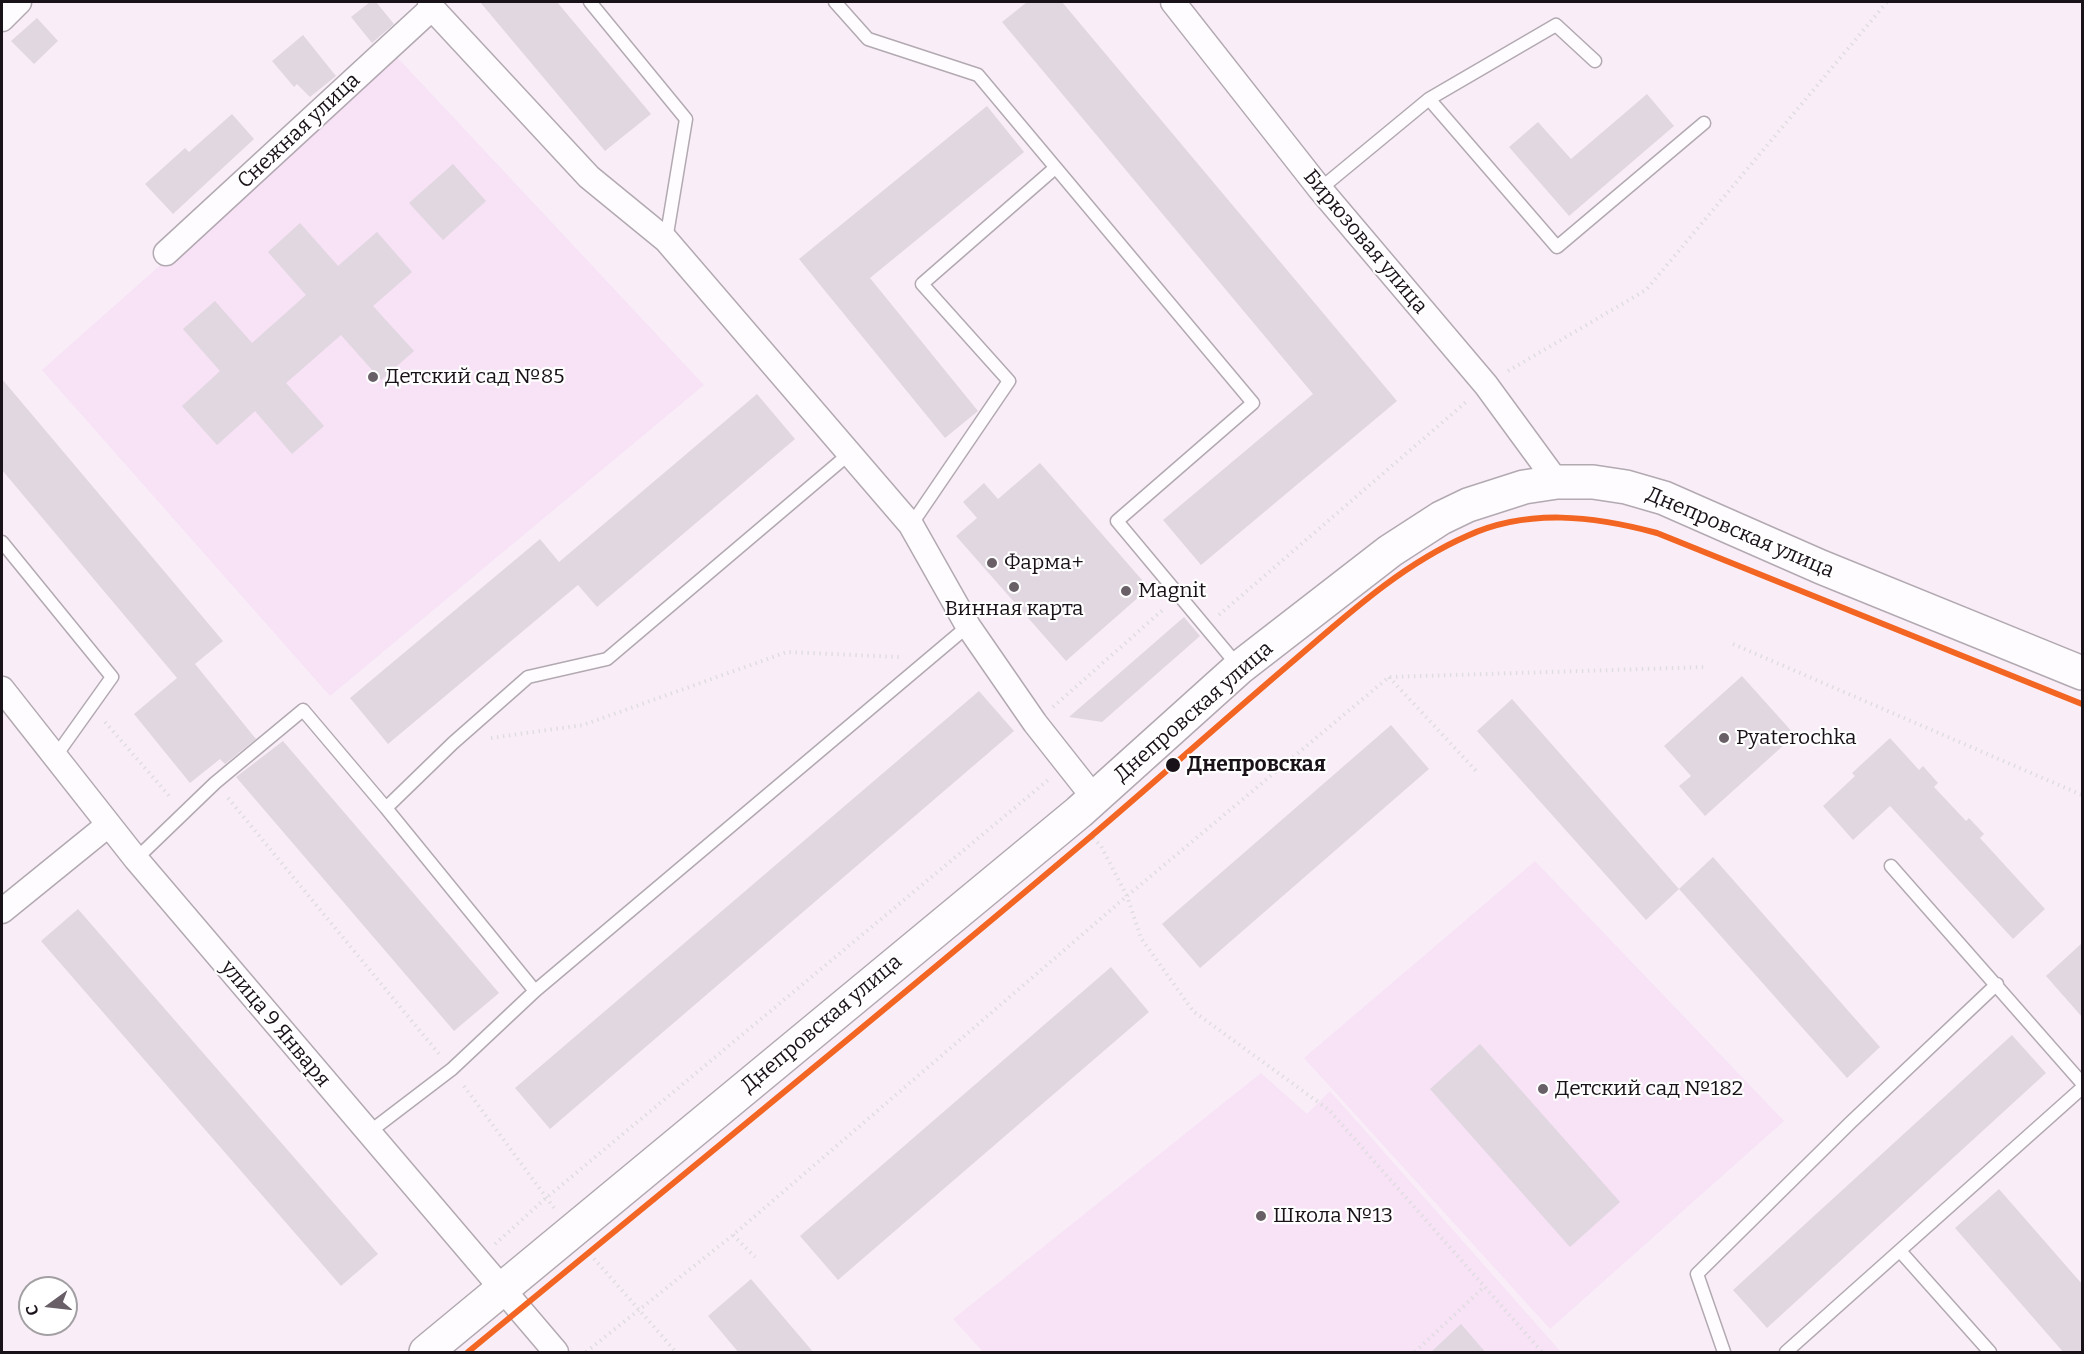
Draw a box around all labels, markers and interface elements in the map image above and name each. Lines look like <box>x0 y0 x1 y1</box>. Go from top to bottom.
street label: Снежная улица <box>233 68 365 194</box>
street label: Бирюзовая улица <box>1298 165 1432 319</box>
place label: Детский сад №85 <box>385 364 565 390</box>
marker: Детский сад №85 <box>366 370 380 384</box>
street label: Днепровская улица <box>1642 482 1838 584</box>
place label: Фарма+ <box>1004 550 1084 576</box>
marker: Фарма+ <box>985 556 999 570</box>
place label: Magnit <box>1138 578 1206 604</box>
marker: Винная карта <box>1007 580 1021 594</box>
marker: Magnit <box>1119 584 1133 598</box>
place label: Винная карта <box>944 596 1084 622</box>
street label: Днепровская улица <box>1110 636 1278 788</box>
place label: Pyaterochka <box>1736 725 1856 751</box>
marker: Pyaterochka <box>1717 731 1731 745</box>
place label: Днепровская <box>1187 752 1326 778</box>
marker: Днепровская <box>1164 756 1182 774</box>
street label: Днепровская улица <box>737 950 907 1098</box>
street label: улица 9 Января <box>215 956 335 1092</box>
place label: Детский сад №182 <box>1555 1076 1743 1102</box>
marker: Детский сад №182 <box>1536 1082 1550 1096</box>
place label: Школа №13 <box>1273 1203 1393 1229</box>
marker: Школа №13 <box>1254 1209 1268 1223</box>
north arrow <box>18 1276 78 1336</box>
text: С <box>22 1303 43 1318</box>

